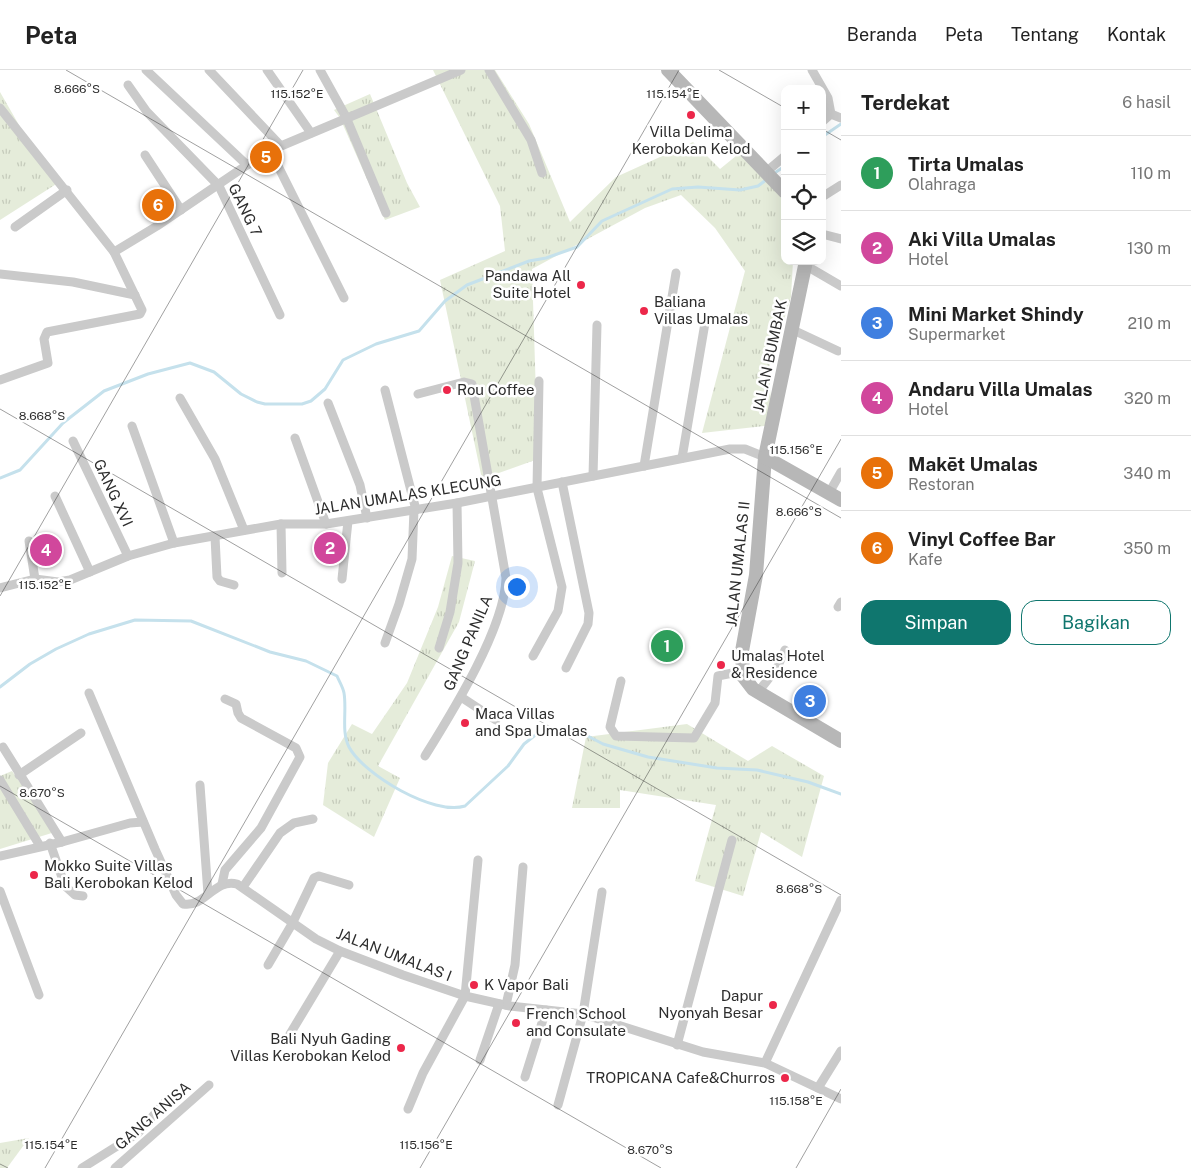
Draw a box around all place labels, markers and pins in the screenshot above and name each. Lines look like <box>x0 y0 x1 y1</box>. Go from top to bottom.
marker: Villa Delima Kerobokan Kelod <box>685 109 697 121</box>
place label: Villa Delima Kerobokan Kelod <box>632 123 750 157</box>
pin: 5 <box>250 138 282 176</box>
pin: 6 <box>142 186 174 224</box>
place label: Pandawa All Suite Hotel <box>485 267 571 301</box>
marker: Pandawa All Suite Hotel <box>575 279 587 291</box>
place label: Baliana Villas Umalas <box>654 293 748 327</box>
marker: Baliana Villas Umalas <box>638 305 650 317</box>
place label: Rou Coffee <box>457 381 535 398</box>
marker: Rou Coffee <box>441 384 453 396</box>
pin: 2 <box>314 529 346 567</box>
pin: 4 <box>30 531 62 569</box>
pin: 1 <box>651 627 683 665</box>
place label: Umalas Hotel & Residence <box>731 647 825 681</box>
marker: Umalas Hotel & Residence <box>715 659 727 671</box>
pin: 3 <box>794 682 826 720</box>
place label: Maca Villas and Spa Umalas <box>475 705 587 739</box>
marker: Maca Villas and Spa Umalas <box>459 717 471 729</box>
place label: Mokko Suite Villas Bali Kerobokan Kelod <box>44 857 193 891</box>
marker: Mokko Suite Villas Bali Kerobokan Kelod <box>28 869 40 881</box>
place label: K Vapor Bali <box>484 976 569 993</box>
marker: K Vapor Bali <box>468 979 480 991</box>
place label: Dapur Nyonyah Besar <box>658 987 763 1021</box>
marker: Dapur Nyonyah Besar <box>767 999 779 1011</box>
place label: French School and Consulate <box>526 1005 626 1039</box>
marker: French School and Consulate <box>510 1017 522 1029</box>
place label: Bali Nyuh Gading Villas Kerobokan Kelod <box>230 1030 391 1064</box>
marker: Bali Nyuh Gading Villas Kerobokan Kelod <box>395 1042 407 1054</box>
place label: TROPICANA Cafe&Churros <box>586 1069 775 1086</box>
marker: TROPICANA Cafe&Churros <box>779 1072 791 1084</box>

